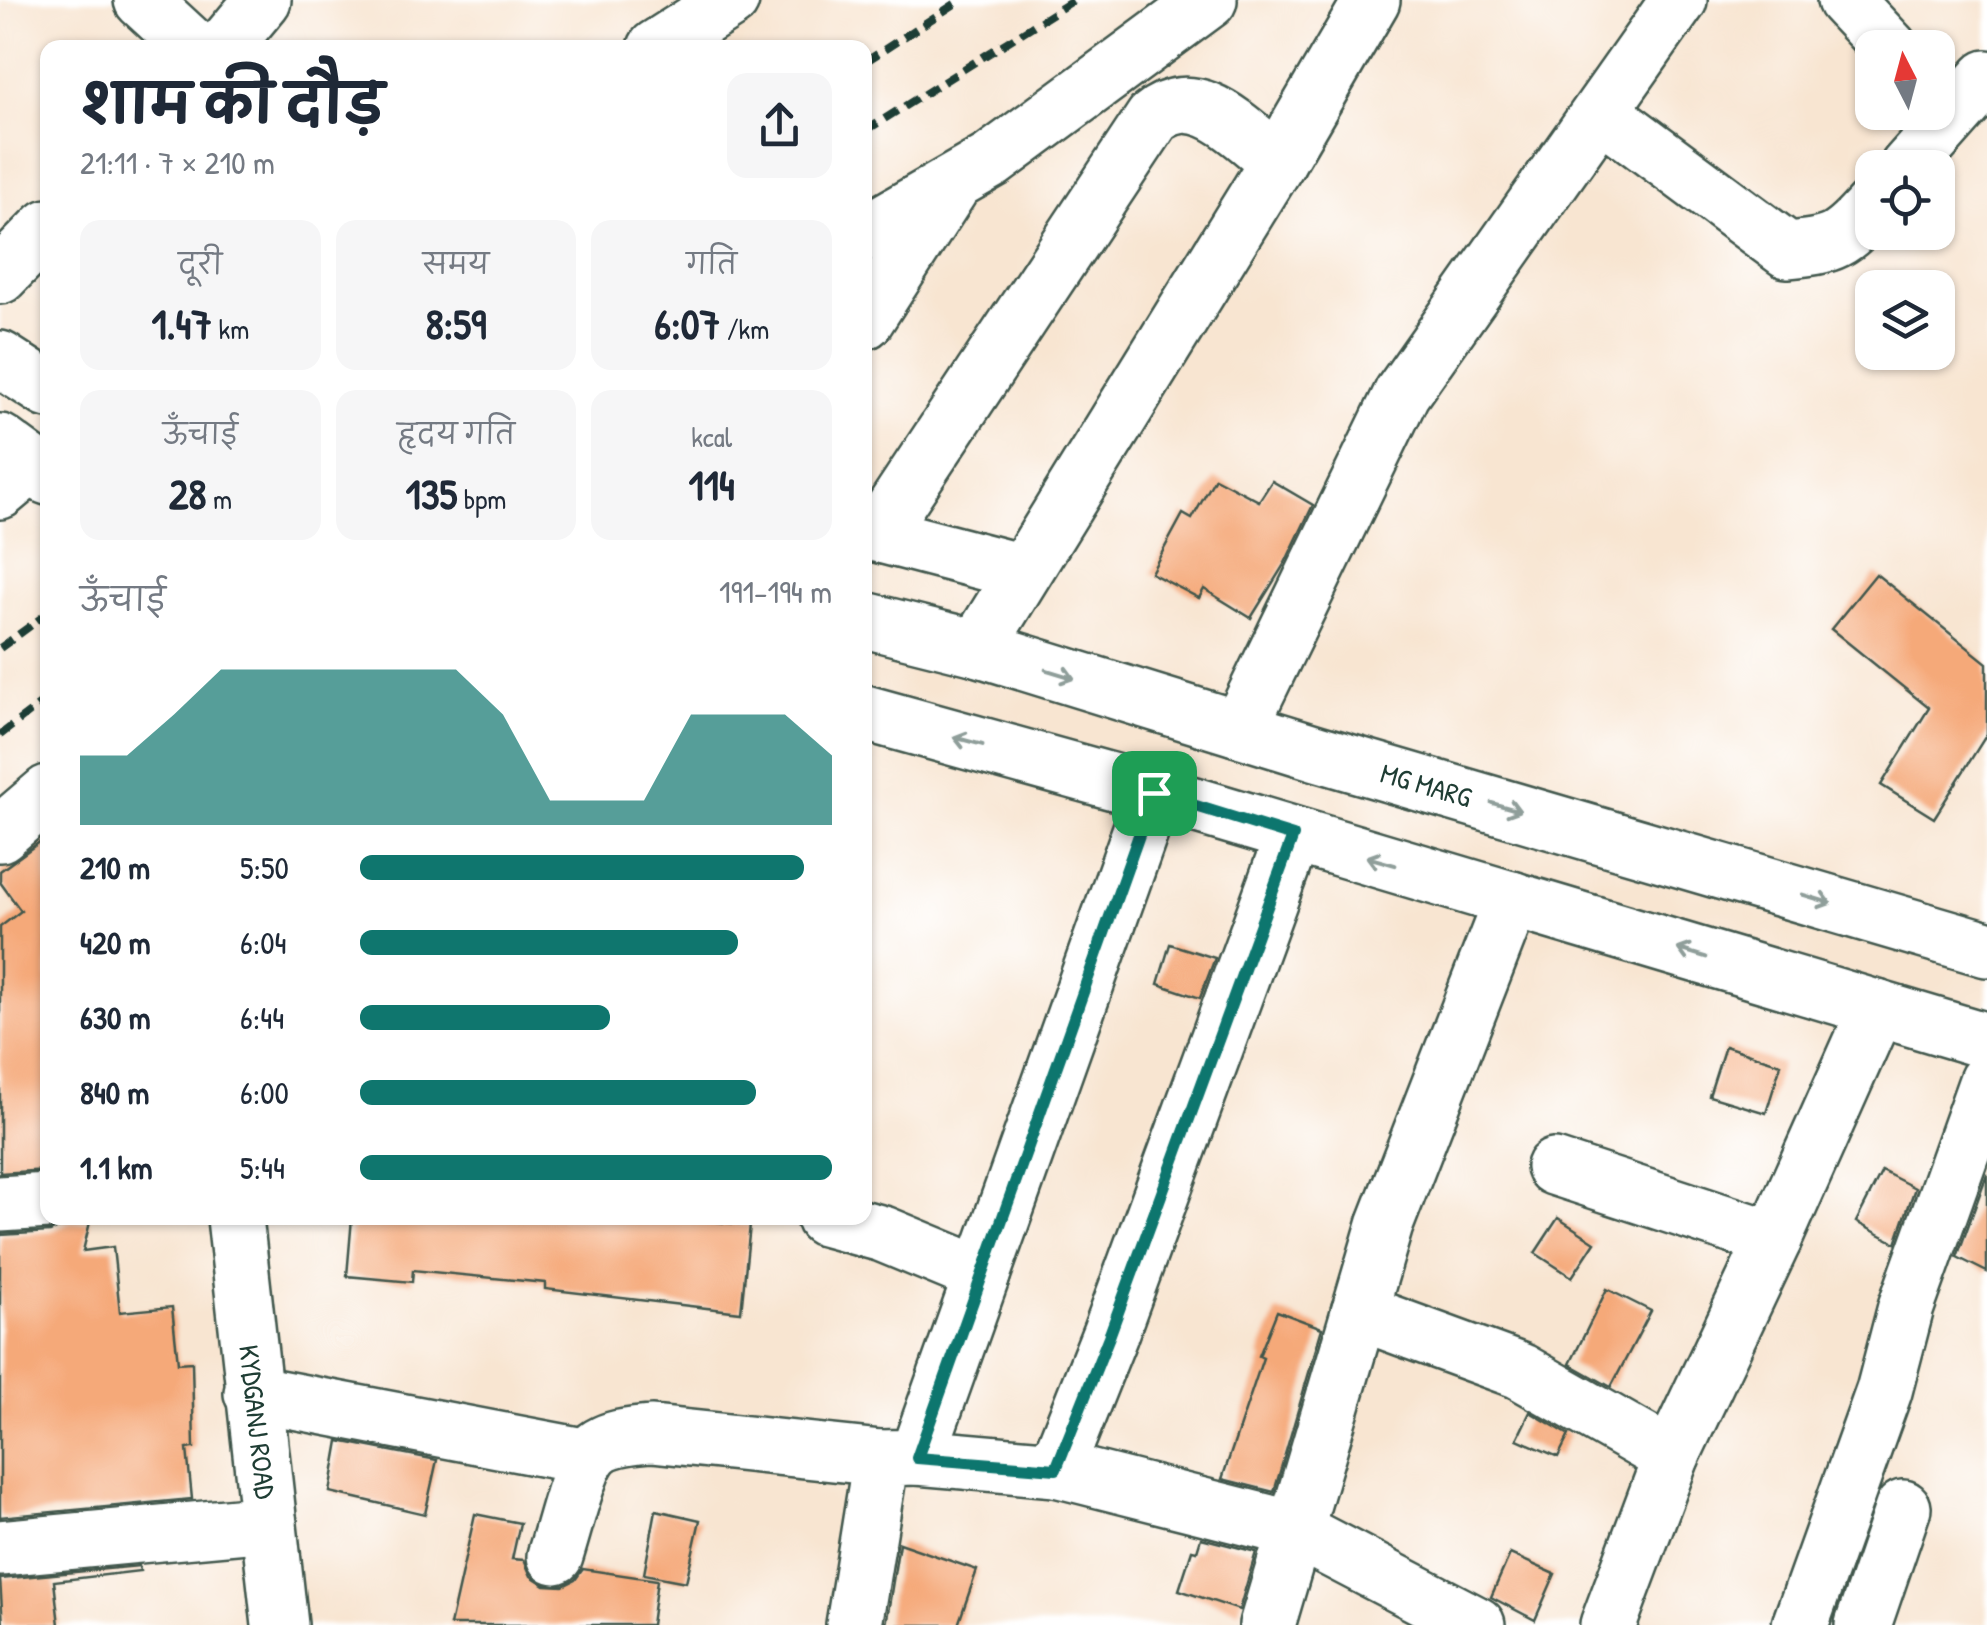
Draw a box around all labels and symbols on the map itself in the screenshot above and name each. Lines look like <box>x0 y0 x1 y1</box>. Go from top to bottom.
north arrow <box>1855 30 1955 130</box>
one-way arrow <box>1044 666 1075 684</box>
one-way arrow <box>952 731 984 750</box>
pin <box>1112 751 1197 836</box>
street label: MG MARG <box>1376 754 1477 816</box>
one-way arrow <box>1490 798 1521 817</box>
one-way arrow <box>1365 851 1397 869</box>
one-way arrow <box>1801 891 1833 909</box>
one-way arrow <box>1677 943 1709 961</box>
street label: KYDGANJ ROAD <box>230 1343 285 1501</box>

